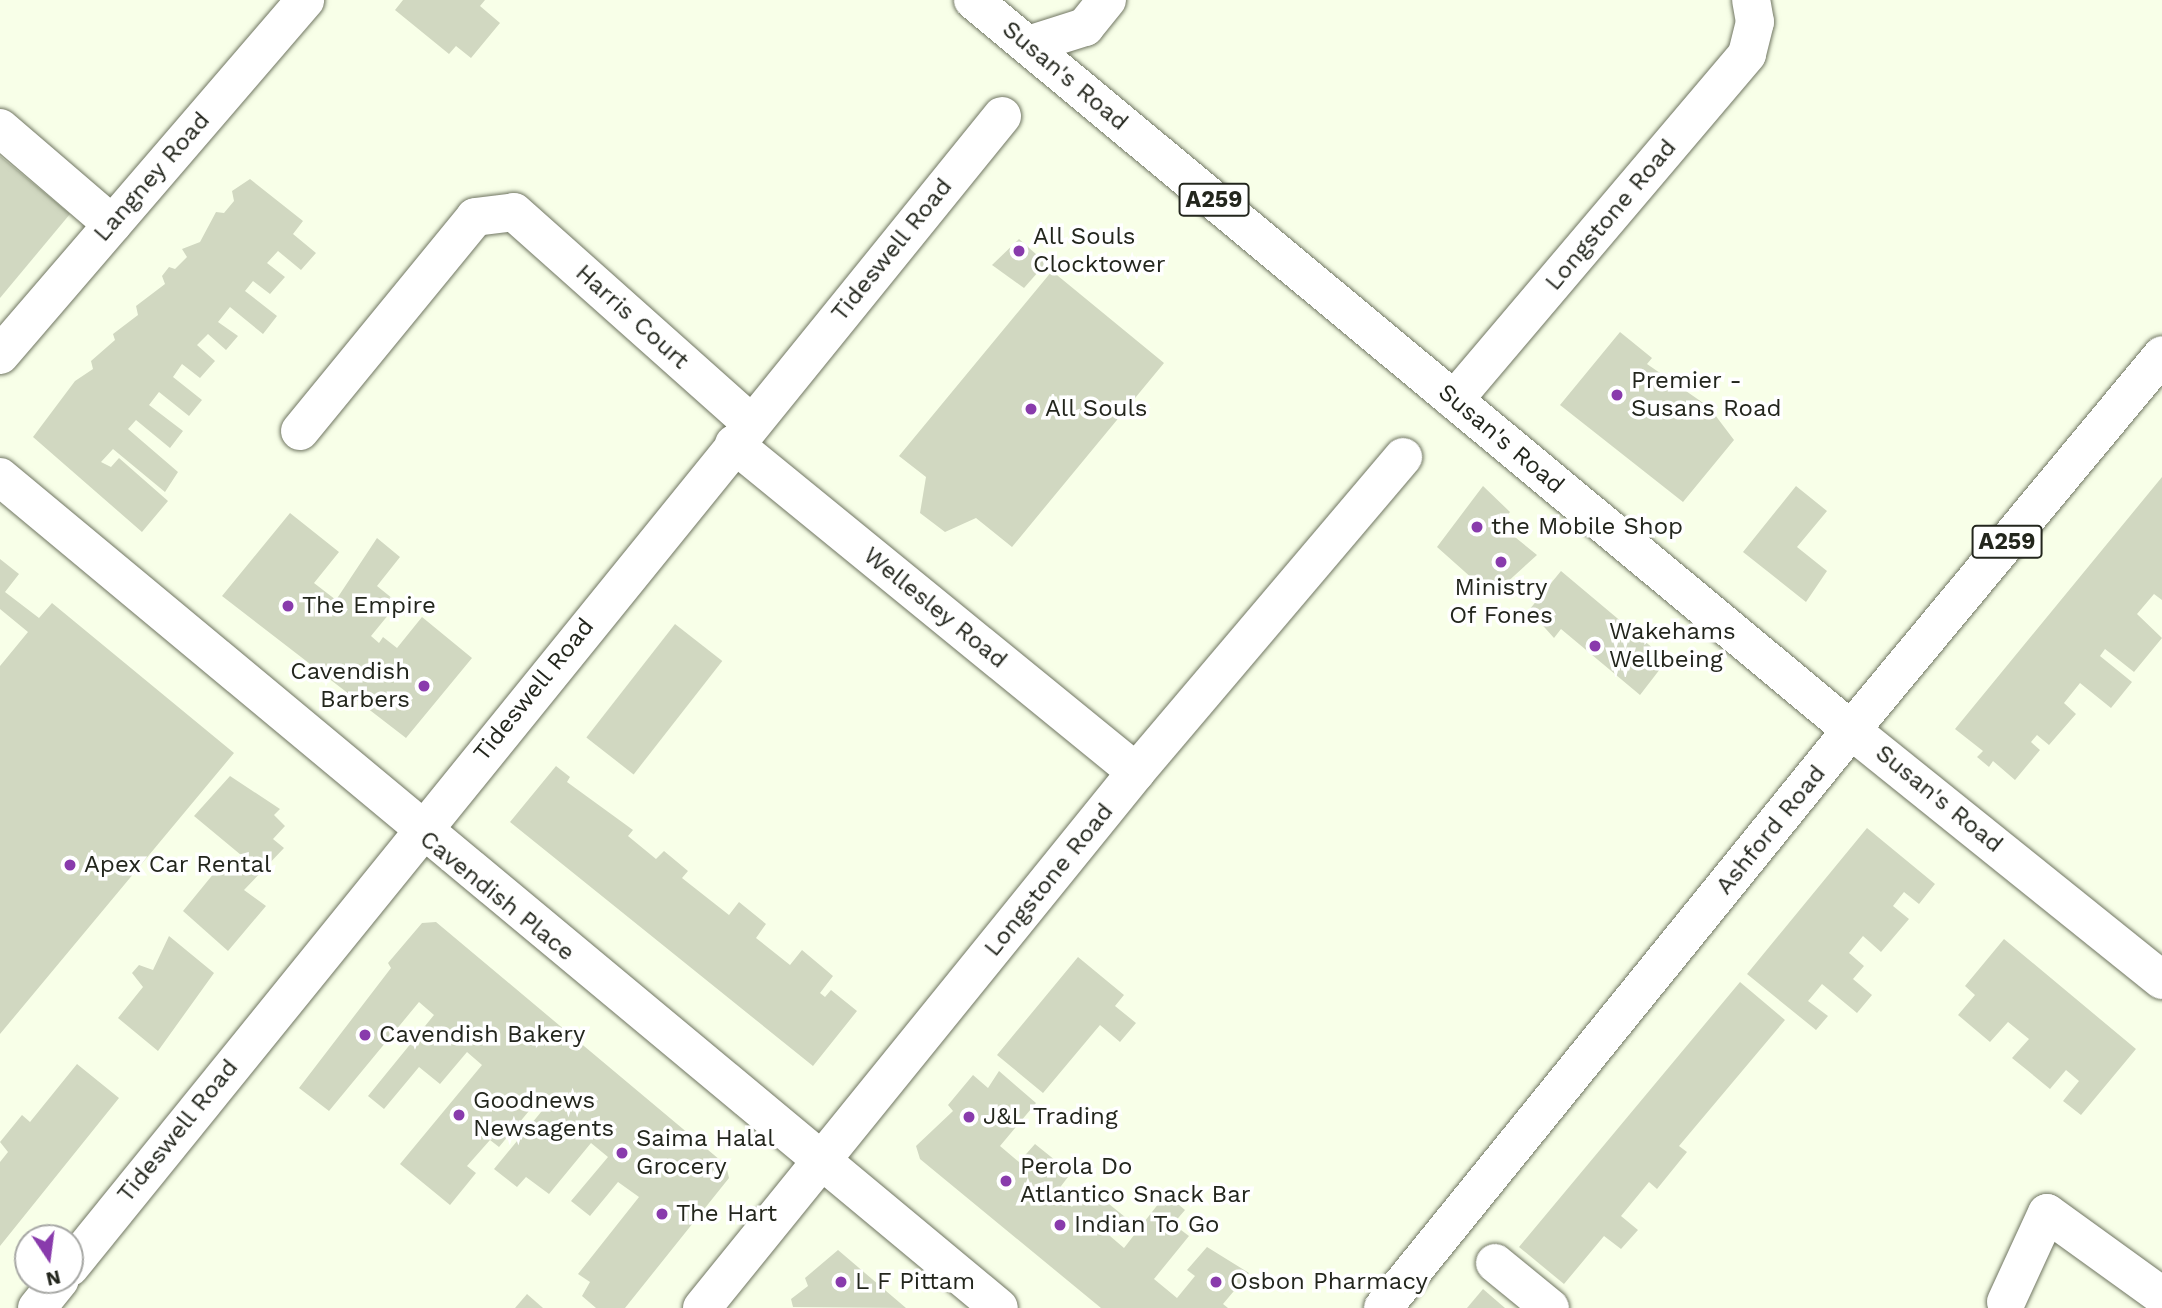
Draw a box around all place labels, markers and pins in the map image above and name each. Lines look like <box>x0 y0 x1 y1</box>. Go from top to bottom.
place label: All Souls Clocktower <box>1033 223 1166 279</box>
marker: All Souls Clocktower <box>1011 243 1027 259</box>
place label: Premier - Susans Road <box>1631 367 1782 423</box>
marker: Premier - Susans Road <box>1609 387 1625 403</box>
place label: All Souls <box>1045 395 1148 423</box>
marker: All Souls <box>1023 401 1039 417</box>
place label: the Mobile Shop <box>1491 513 1683 541</box>
marker: the Mobile Shop <box>1469 519 1485 535</box>
marker: Ministry Of Fones <box>1493 554 1509 570</box>
place label: Ministry Of Fones <box>1449 574 1553 630</box>
place label: The Empire <box>302 592 436 620</box>
marker: The Empire <box>280 598 296 614</box>
place label: Wakehams Wellbeing <box>1609 618 1736 674</box>
marker: Wakehams Wellbeing <box>1587 638 1603 654</box>
place label: Cavendish Barbers <box>290 658 410 714</box>
marker: Cavendish Barbers <box>416 678 432 694</box>
place label: Apex Car Rental <box>84 851 272 879</box>
marker: Apex Car Rental <box>62 857 78 873</box>
place label: Cavendish Bakery <box>379 1021 585 1049</box>
marker: Cavendish Bakery <box>357 1027 373 1043</box>
place label: Goodnews Newsagents <box>473 1087 614 1143</box>
place label: J&L Trading <box>983 1103 1119 1131</box>
marker: Goodnews Newsagents <box>451 1107 467 1123</box>
marker: J&L Trading <box>961 1109 977 1125</box>
place label: Saima Halal Grocery <box>636 1125 775 1181</box>
marker: Saima Halal Grocery <box>614 1145 630 1161</box>
place label: Perola Do Atlantico Snack Bar <box>1020 1153 1251 1209</box>
marker: Perola Do Atlantico Snack Bar <box>998 1173 1014 1189</box>
place label: The Hart <box>676 1200 777 1228</box>
marker: The Hart <box>654 1206 670 1222</box>
place label: Indian To Go <box>1074 1211 1220 1239</box>
marker: Indian To Go <box>1052 1217 1068 1233</box>
place label: L F Pittam <box>855 1268 976 1296</box>
place label: Osbon Pharmacy <box>1230 1268 1428 1296</box>
marker: L F Pittam <box>833 1274 849 1290</box>
marker: Osbon Pharmacy <box>1208 1274 1224 1290</box>

